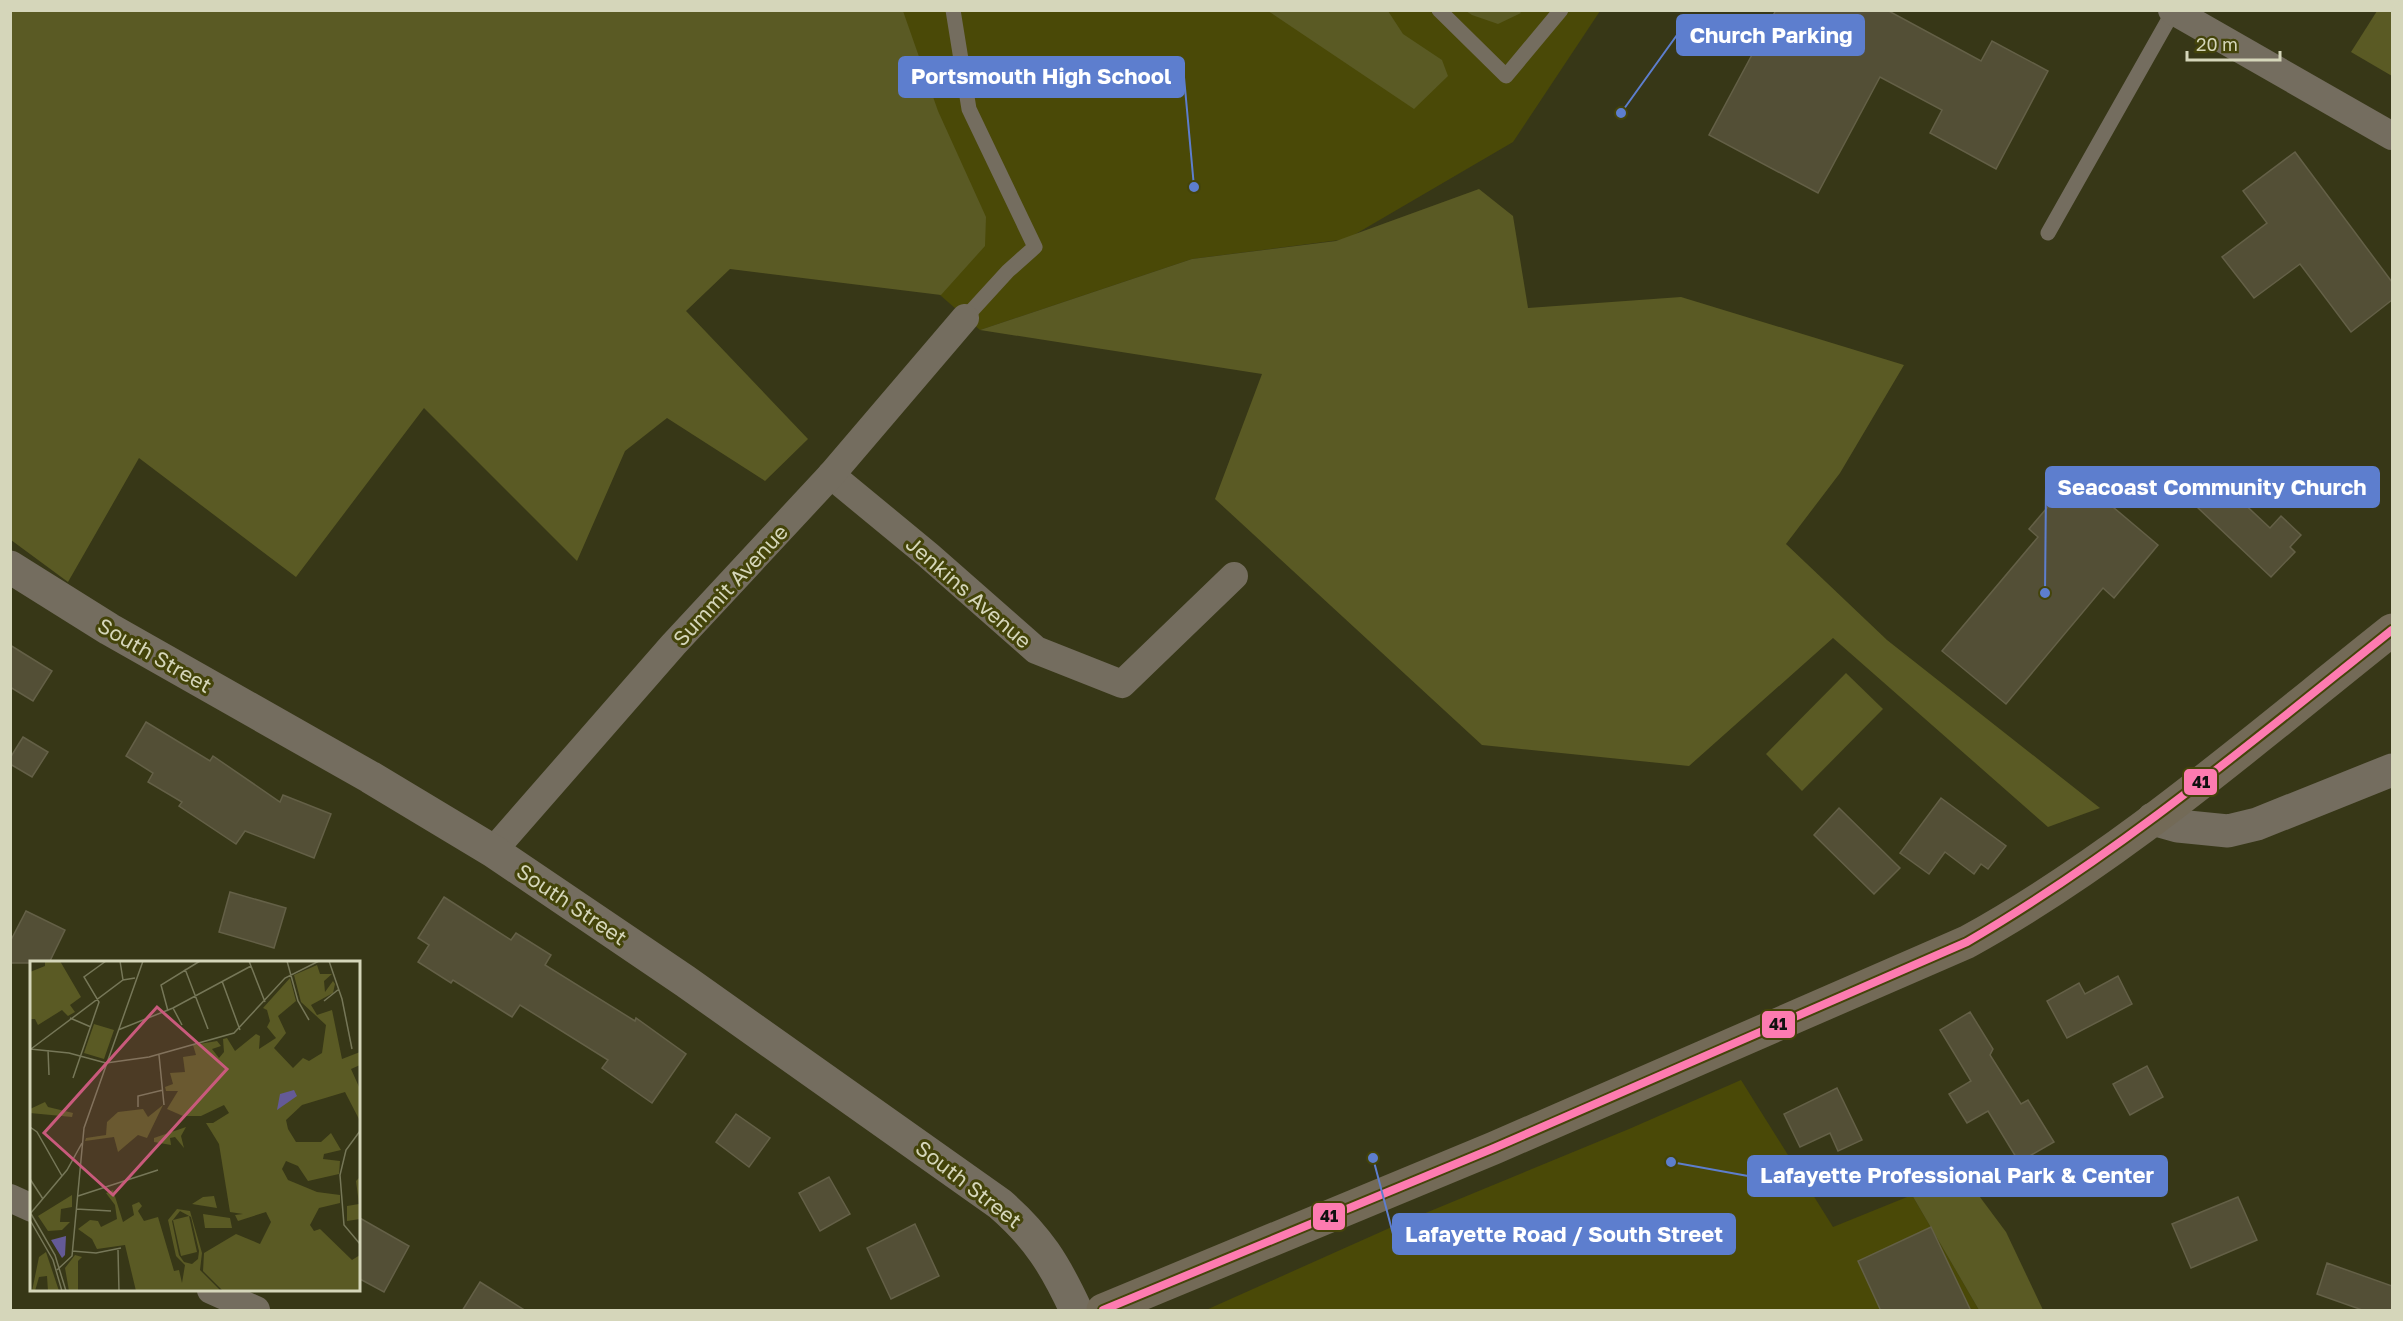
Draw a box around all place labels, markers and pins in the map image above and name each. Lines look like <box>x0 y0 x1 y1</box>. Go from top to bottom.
callout: Church Parking <box>1677 15 1864 55</box>
callout: Portsmouth High School <box>899 57 1184 97</box>
callout: Seacoast Community Church <box>2046 467 2379 507</box>
callout: Lafayette Professional Park & Center <box>1748 1156 2167 1196</box>
callout: Lafayette Road / South Street <box>1393 1214 1735 1254</box>

